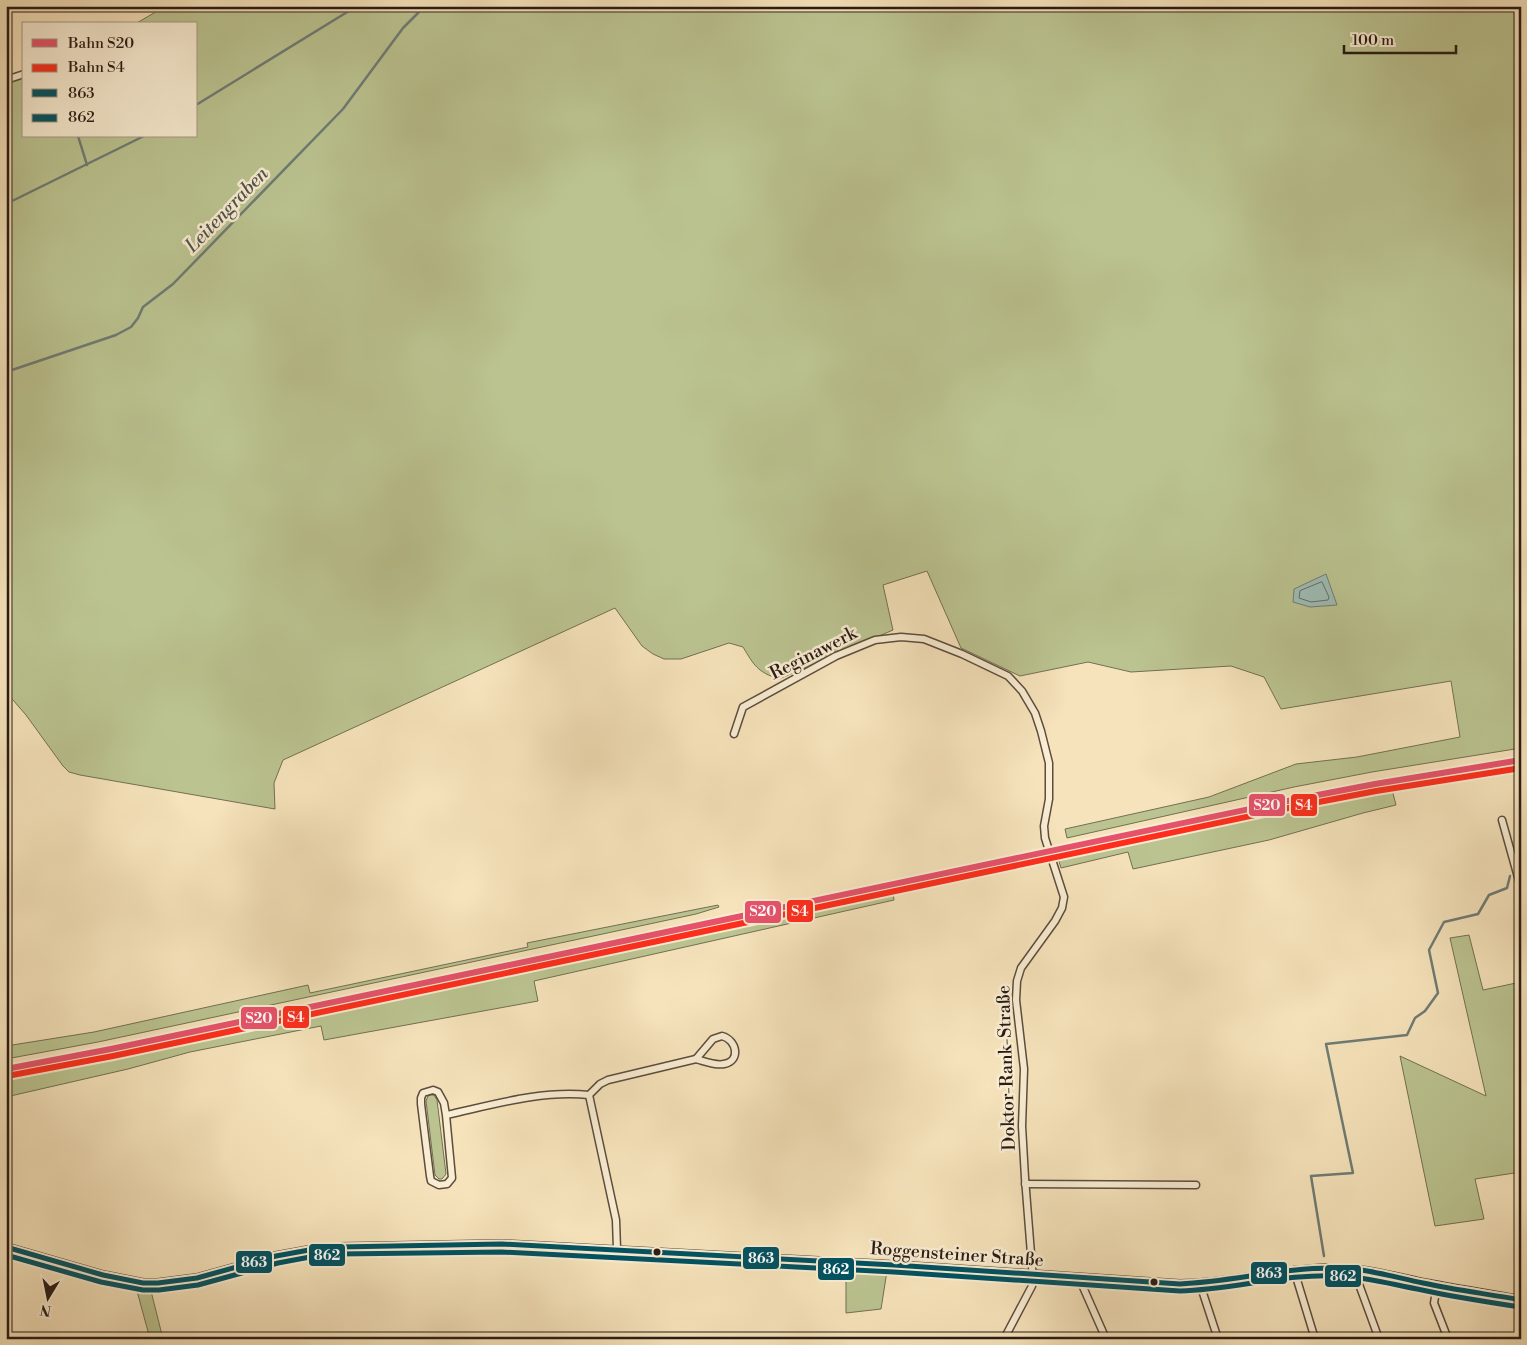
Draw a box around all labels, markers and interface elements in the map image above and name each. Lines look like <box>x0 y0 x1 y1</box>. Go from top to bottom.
legend <box>22 22 198 138</box>
scale bar <box>1344 22 1457 54</box>
text: 100 m <box>1352 31 1394 50</box>
text: Bahn S20 <box>67 34 134 53</box>
text: Bahn S4 <box>67 58 125 77</box>
text: 863 <box>68 84 95 103</box>
text: 862 <box>68 108 95 127</box>
water label: Leitengraben <box>179 162 274 258</box>
street label: Reginawerk <box>766 621 862 685</box>
line badge: S20 <box>1248 793 1286 817</box>
line badge: S4 <box>1290 793 1318 817</box>
text: S20 <box>1254 797 1280 815</box>
text: S4 <box>1295 797 1313 815</box>
line badge: S4 <box>786 899 814 923</box>
line badge: S20 <box>744 900 782 924</box>
text: S20 <box>750 903 776 921</box>
text: S4 <box>791 903 809 921</box>
street label: Doktor-Rank-Straße <box>992 985 1021 1151</box>
line badge: S4 <box>282 1005 310 1029</box>
line badge: S20 <box>240 1006 278 1030</box>
text: S4 <box>287 1009 305 1027</box>
text: S20 <box>246 1010 272 1028</box>
street label: Roggensteiner Straße <box>869 1237 1045 1272</box>
line badge: 862 <box>308 1243 346 1267</box>
line badge: 863 <box>742 1246 780 1270</box>
text: 862 <box>314 1247 340 1265</box>
unlabelled marker <box>652 1247 662 1257</box>
line badge: 863 <box>235 1250 273 1274</box>
text: 863 <box>748 1250 774 1268</box>
text: 863 <box>241 1254 267 1272</box>
line badge: 862 <box>817 1257 855 1281</box>
text: 862 <box>823 1261 849 1279</box>
line badge: 863 <box>1250 1261 1288 1285</box>
line badge: 862 <box>1324 1264 1362 1288</box>
text: 863 <box>1256 1265 1282 1283</box>
text: 862 <box>1330 1268 1356 1286</box>
north arrow <box>22 1272 72 1322</box>
unlabelled marker <box>1149 1277 1159 1287</box>
text: N <box>39 1300 53 1320</box>

